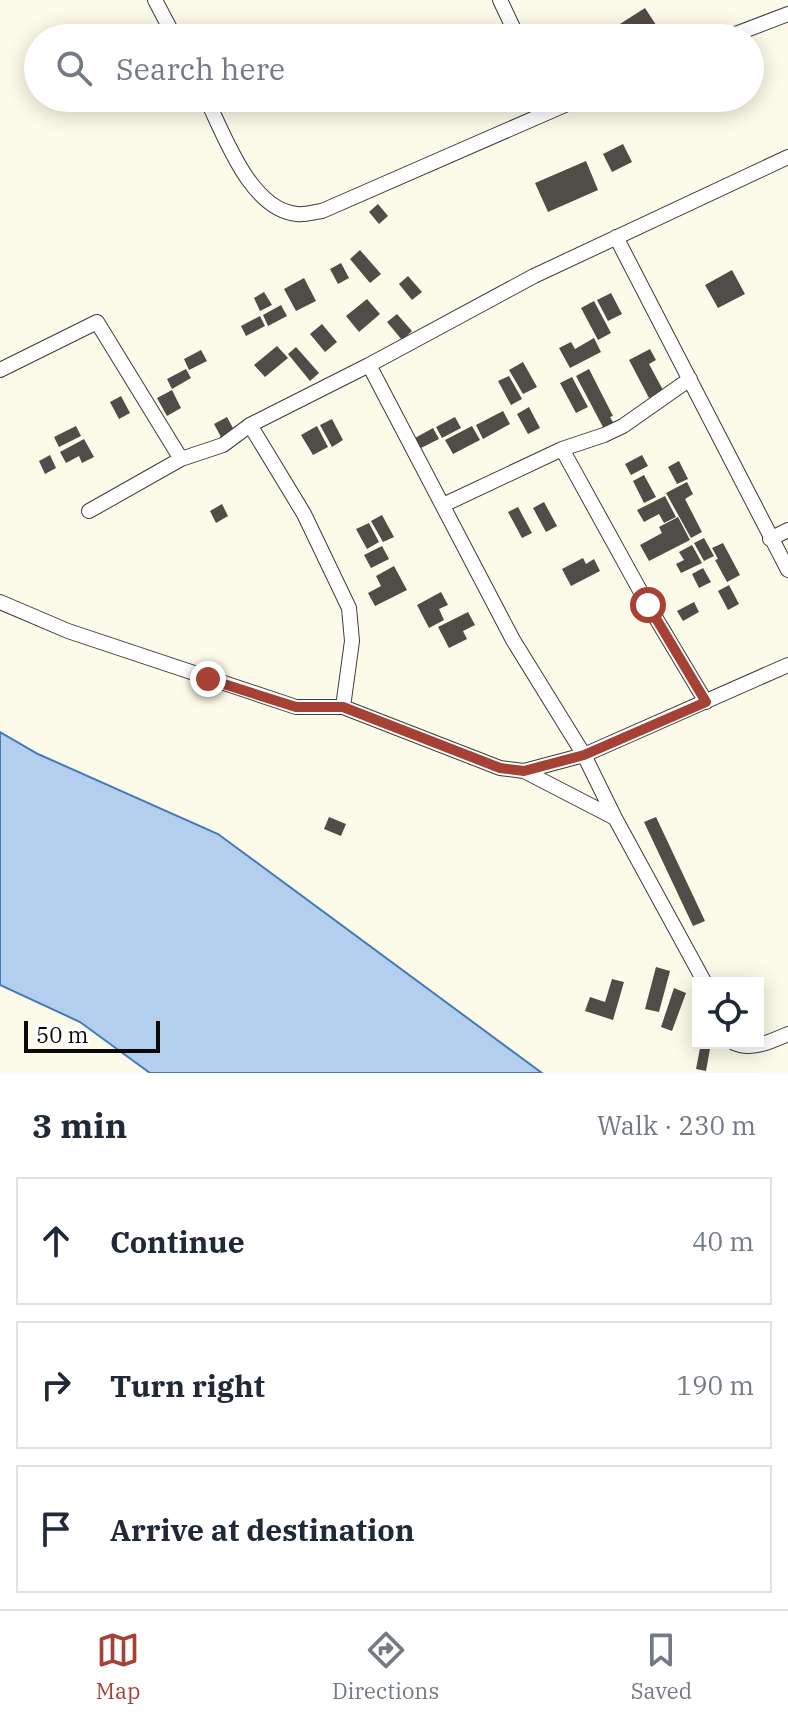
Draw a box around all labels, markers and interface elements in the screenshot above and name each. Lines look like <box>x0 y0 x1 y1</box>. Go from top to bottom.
search box <box>24 24 764 112</box>
icon: search <box>52 46 96 90</box>
text: Search here <box>116 49 285 88</box>
route start <box>630 587 666 623</box>
route end <box>190 661 226 697</box>
map controls <box>692 977 764 1049</box>
button: locate <box>692 977 764 1049</box>
scale bar <box>24 1017 160 1053</box>
text: 50 m <box>36 1020 88 1049</box>
text: 3 min <box>32 1103 127 1147</box>
text: Walk · 230 m <box>597 1108 756 1142</box>
icon: ahead <box>34 1219 78 1263</box>
text: Continue <box>110 1222 245 1261</box>
text: 40 m <box>692 1224 754 1258</box>
icon: right <box>34 1363 78 1407</box>
text: Turn right <box>110 1366 265 1405</box>
text: 190 m <box>676 1368 754 1402</box>
icon: arrive <box>34 1507 78 1551</box>
text: Arrive at destination <box>110 1510 415 1549</box>
tab: Map <box>96 1628 140 1705</box>
tab: Directions <box>332 1628 439 1705</box>
tab: Saved <box>631 1628 692 1705</box>

